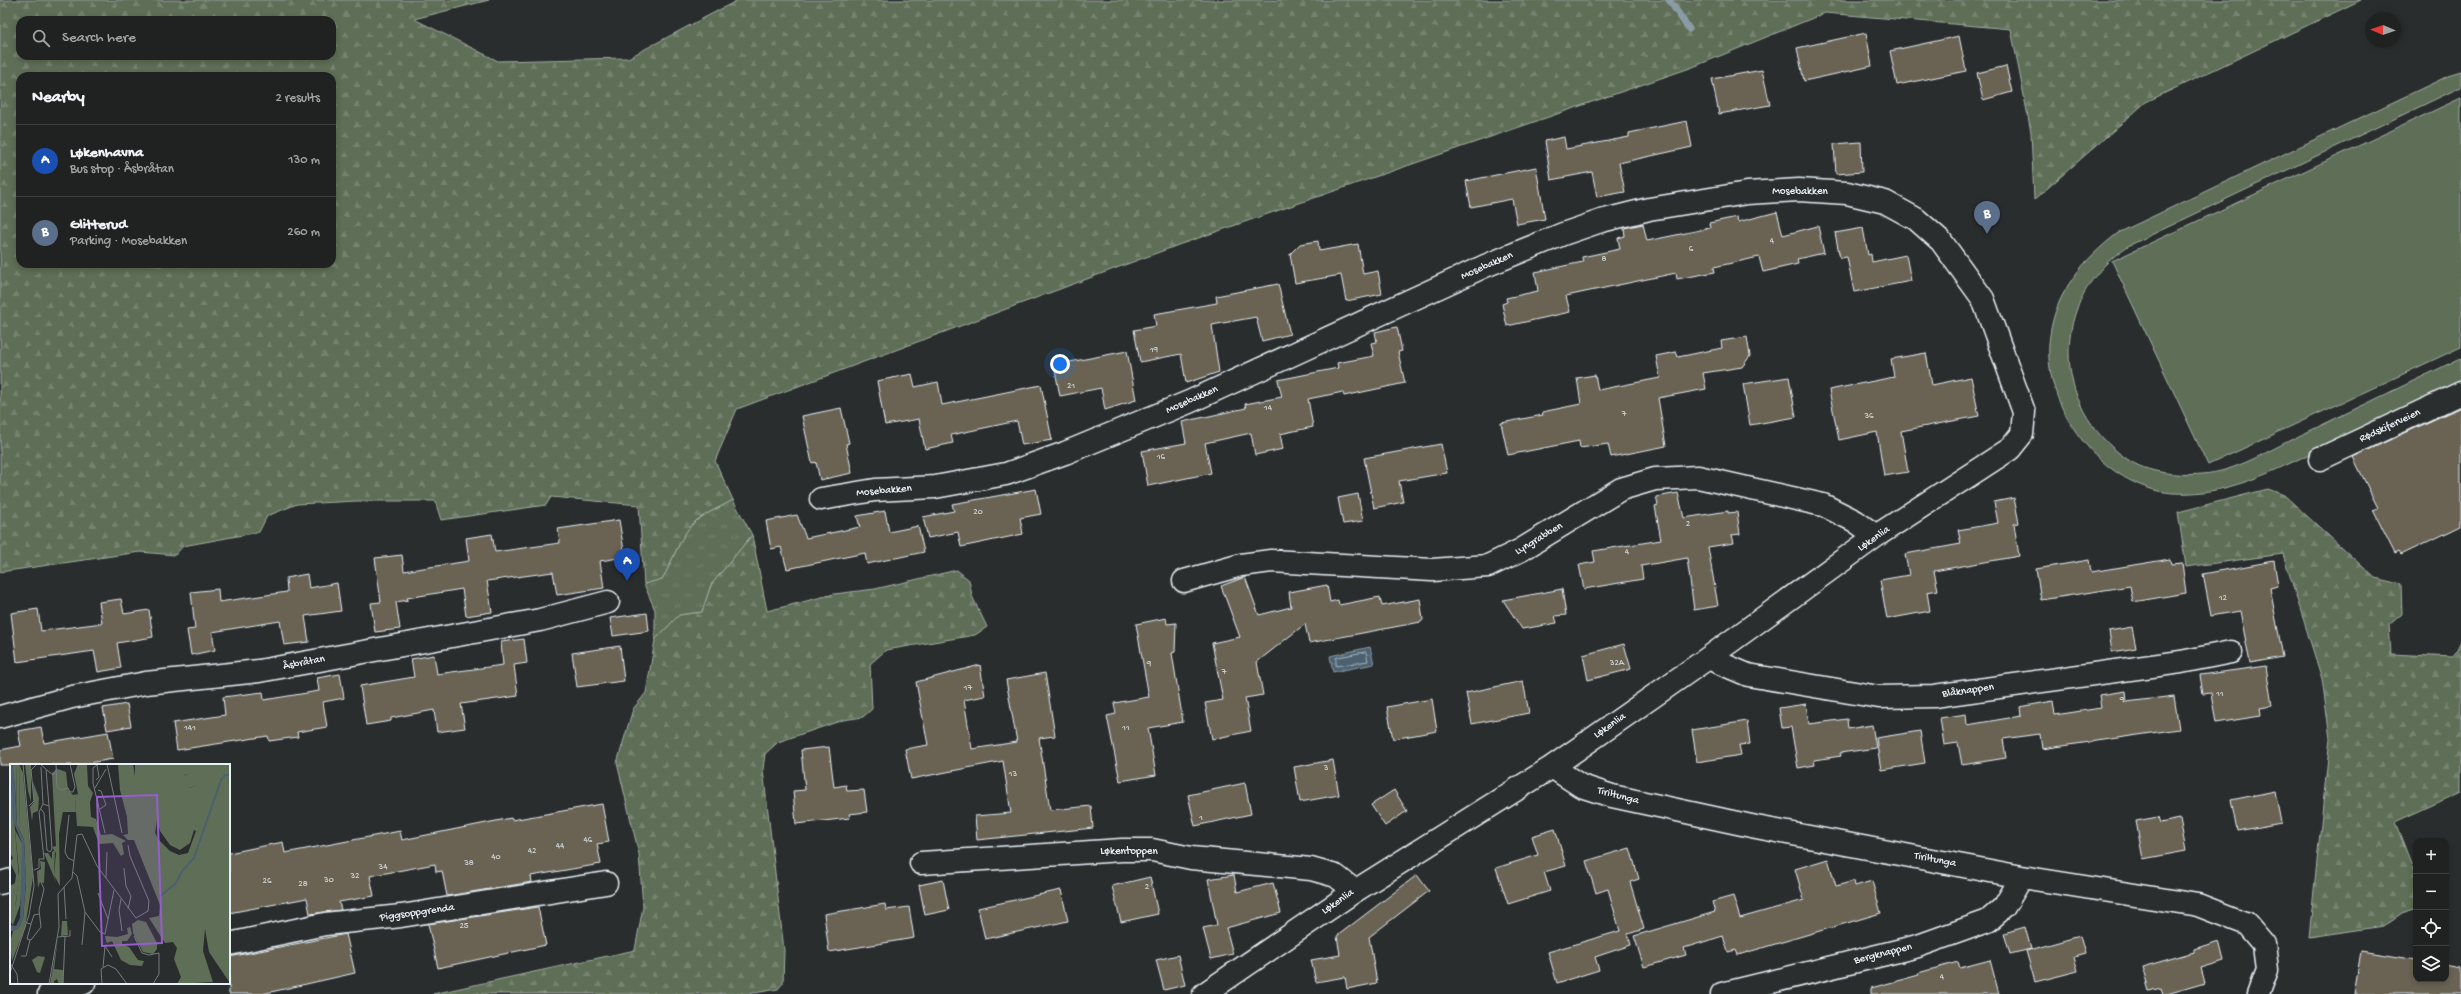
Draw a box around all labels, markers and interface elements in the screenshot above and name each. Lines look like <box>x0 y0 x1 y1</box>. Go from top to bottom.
north arrow <box>2365 12 2401 48</box>
search box <box>16 16 336 60</box>
icon: search <box>30 27 52 49</box>
text: Search here <box>62 29 136 47</box>
text: Nearby <box>32 88 85 108</box>
text: 2 results <box>275 91 320 106</box>
text: Løkenhavna <box>70 144 143 162</box>
text: A <box>41 153 49 168</box>
text: 130 m <box>288 153 320 168</box>
text: Bus stop · Åsbråtan <box>70 162 174 177</box>
street label: Mosebakken <box>1772 186 1829 198</box>
pin: B <box>1974 201 2000 234</box>
text: Glitterud <box>70 216 127 234</box>
text: B <box>42 225 48 240</box>
text: 260 m <box>287 225 320 240</box>
text: Parking · Mosebakken <box>70 234 187 249</box>
house number: 4 <box>1770 236 1775 247</box>
house number: 6 <box>1689 244 1694 255</box>
street label: Mosebakken <box>1459 249 1516 283</box>
house number: 8 <box>1602 254 1607 265</box>
house number: 19 <box>1149 345 1159 356</box>
your location <box>1050 354 1070 374</box>
house number: 21 <box>1067 381 1075 392</box>
street label: Mosebakken <box>1164 383 1221 417</box>
house number: 14 <box>1263 403 1273 414</box>
street label: Rødskiferveien <box>2357 405 2423 445</box>
house number: 7 <box>1621 409 1627 420</box>
house number: 36 <box>1863 411 1874 422</box>
house number: 16 <box>1156 452 1166 463</box>
street label: Mosebakken <box>856 483 913 499</box>
house number: 20 <box>973 507 983 518</box>
house number: 2 <box>1686 519 1691 530</box>
street label: Lyngrabben <box>1513 520 1566 558</box>
street label: Løkenlia <box>1856 523 1893 554</box>
house number: 4 <box>1625 547 1630 558</box>
pin: A <box>614 548 640 581</box>
house number: 12 <box>2218 593 2228 604</box>
street label: Åsbråtan <box>282 651 327 673</box>
house number: 32A <box>1609 658 1625 669</box>
house number: 9 <box>1146 659 1152 670</box>
house number: 7 <box>1221 667 1227 678</box>
street label: Blåknappen <box>1940 680 1995 701</box>
house number: 17 <box>963 683 972 694</box>
house number: 11 <box>2215 689 2224 700</box>
house number: 9 <box>2119 695 2125 706</box>
street label: Løkenlia <box>1592 710 1629 741</box>
house number: 141 <box>183 723 196 734</box>
house number: 11 <box>1121 723 1130 734</box>
house number: 3 <box>1323 763 1329 774</box>
inset map <box>10 764 230 984</box>
house number: 13 <box>1008 769 1017 780</box>
street label: Tiriltunga <box>1595 784 1641 808</box>
house number: 1 <box>1198 813 1203 824</box>
house number: 46 <box>584 835 593 846</box>
map controls <box>2413 838 2449 982</box>
button: + <box>2413 838 2449 874</box>
house number: 44 <box>556 841 565 852</box>
house number: 42 <box>528 846 537 857</box>
street label: Løkentoppen <box>1100 846 1159 858</box>
street label: Tiriltunga <box>1912 850 1958 870</box>
house number: 40 <box>491 852 501 863</box>
house number: 38 <box>463 858 474 869</box>
house number: 34 <box>378 862 388 873</box>
house number: 32 <box>349 871 360 882</box>
button: − <box>2413 874 2449 910</box>
house number: 30 <box>323 875 334 886</box>
house number: 26 <box>263 876 272 887</box>
house number: 28 <box>298 879 308 890</box>
house number: 2 <box>1145 882 1150 893</box>
street label: Løkenlia <box>1320 886 1357 917</box>
street label: Piggsoppgrenda <box>378 902 456 924</box>
button: locate <box>2413 910 2449 946</box>
house number: 25 <box>459 921 469 932</box>
street label: Bergknappen <box>1852 941 1914 967</box>
button: layers <box>2413 946 2449 982</box>
house number: 4 <box>1940 972 1945 983</box>

